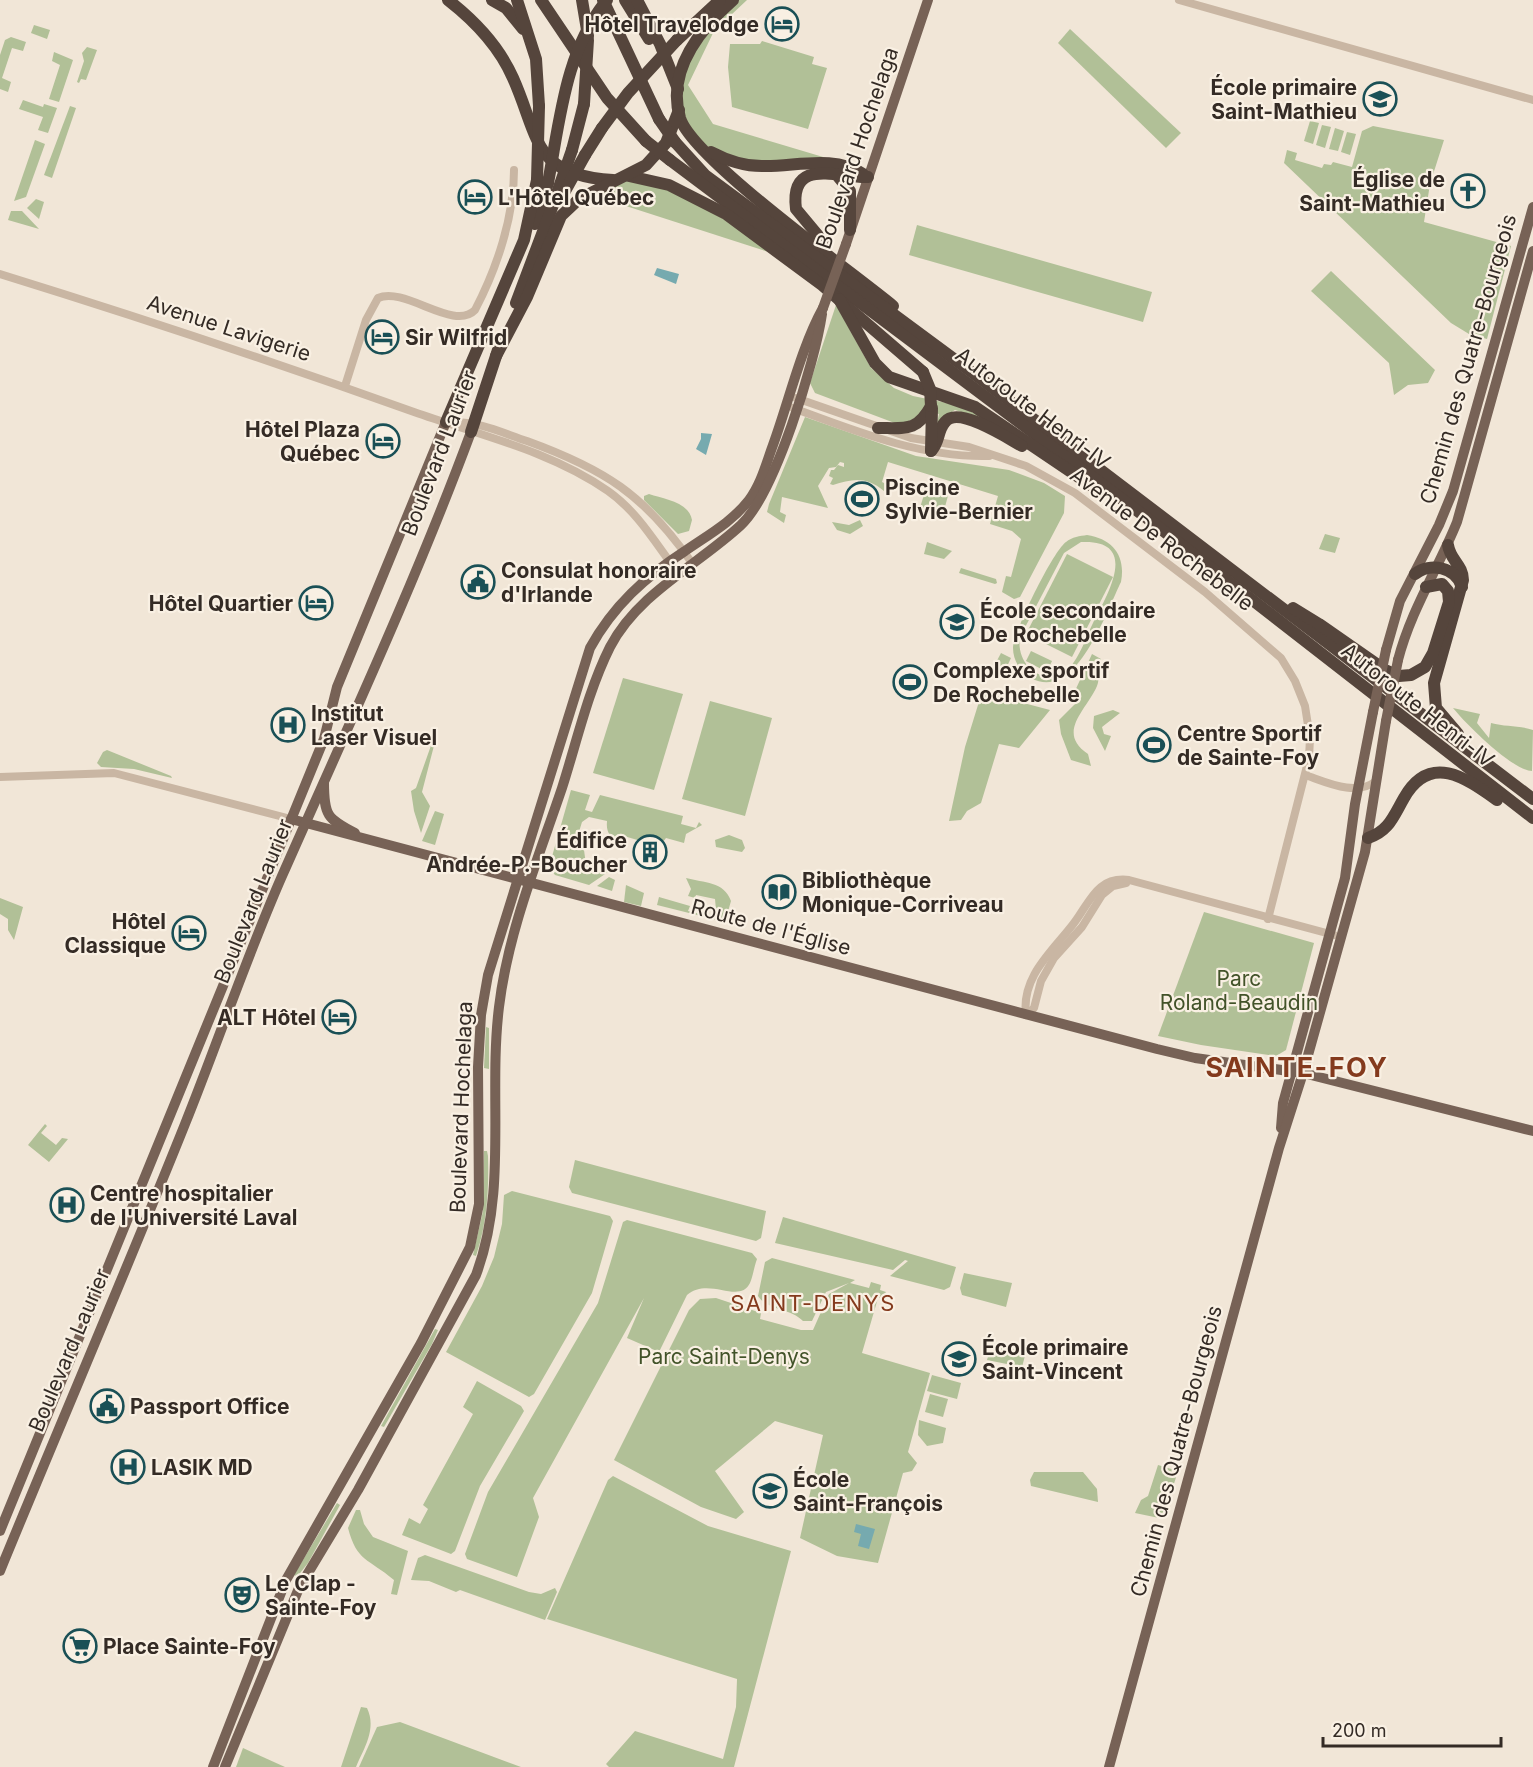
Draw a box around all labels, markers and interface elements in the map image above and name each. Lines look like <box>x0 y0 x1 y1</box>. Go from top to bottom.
hotel icon: Hôtel Travelodge <box>764 6 800 42</box>
place label: Hôtel Travelodge <box>585 12 759 37</box>
street label: Boulevard Hochelaga <box>811 44 903 252</box>
place label: École primaire Saint-Mathieu <box>1211 74 1357 124</box>
school or university icon: École primaire Saint-Mathieu <box>1362 81 1398 117</box>
place label: Église de Saint-Mathieu <box>1299 166 1445 216</box>
church icon: Église de Saint-Mathieu <box>1450 173 1486 209</box>
hotel icon: L'Hôtel Québec <box>457 179 493 215</box>
place label: L'Hôtel Québec <box>498 185 654 210</box>
street label: Chemin des Quatre-Bourgeois <box>1415 211 1521 507</box>
street label: Avenue Lavigerie <box>144 290 314 366</box>
hotel icon: Sir Wilfrid <box>364 319 400 355</box>
place label: Sir Wilfrid <box>405 325 507 350</box>
street label: Autoroute Henri-IV <box>951 342 1115 474</box>
street label: Boulevard Laurier <box>396 367 482 539</box>
place label: Hôtel Plaza Québec <box>245 417 360 466</box>
hotel icon: Hôtel Plaza Québec <box>365 423 401 459</box>
street label: Avenue De Rochebelle <box>1065 462 1259 616</box>
place label: Piscine Sylvie-Bernier <box>885 475 1033 524</box>
sports icon: Piscine Sylvie-Bernier <box>844 481 880 517</box>
place label: Consulat honoraire d'Irlande <box>501 558 696 607</box>
public building icon: Consulat honoraire d'Irlande <box>460 564 496 600</box>
hotel icon: Hôtel Quartier <box>298 585 334 621</box>
place label: Hôtel Quartier <box>149 591 293 616</box>
place label: École secondaire De Rochebelle <box>980 597 1155 647</box>
school or university icon: École secondaire De Rochebelle <box>939 604 975 640</box>
street label: Autoroute Henri-IV <box>1337 638 1499 772</box>
place label: Complexe sportif De Rochebelle <box>933 658 1110 707</box>
sports icon: Complexe sportif De Rochebelle <box>892 664 928 700</box>
place label: Institut Laser Visuel <box>311 701 437 750</box>
hospital icon: Institut Laser Visuel <box>270 707 306 743</box>
place label: Centre Sportif de Sainte-Foy <box>1177 721 1323 770</box>
sports icon: Centre Sportif de Sainte-Foy <box>1136 727 1172 763</box>
street label: Boulevard Laurier <box>209 815 297 987</box>
place label: Édifice Andrée-P.-Boucher <box>426 827 627 877</box>
building icon: Édifice Andrée-P.-Boucher <box>632 834 668 870</box>
place label: Bibliothèque Monique-Corriveau <box>802 868 1004 917</box>
library icon: Bibliothèque Monique-Corriveau <box>761 874 797 910</box>
street label: Route de l'Église <box>688 893 854 960</box>
place label: Hôtel Classique <box>65 909 166 958</box>
hotel icon: Hôtel Classique <box>171 915 207 951</box>
park label: Parc Roland-Beaudin <box>1160 966 1318 1015</box>
hotel icon: ALT Hôtel <box>321 999 357 1035</box>
street label: Boulevard Hochelaga <box>445 1001 477 1213</box>
place label: ALT Hôtel <box>217 1005 316 1030</box>
district label: SAINTE-FOY <box>1206 1051 1388 1084</box>
place label: Centre hospitalier de l'Université Laval <box>90 1181 297 1230</box>
hospital icon: Centre hospitalier de l'Université Laval <box>49 1187 85 1223</box>
street label: Boulevard Laurier <box>23 1264 115 1435</box>
district label: SAINT-DENYS <box>730 1290 896 1316</box>
street label: Chemin des Quatre-Bourgeois <box>1125 1303 1227 1599</box>
place label: École primaire Saint-Vincent <box>982 1334 1128 1384</box>
school or university icon: École primaire Saint-Vincent <box>941 1341 977 1377</box>
park label: Parc Saint-Denys <box>638 1344 810 1369</box>
public building icon: Passport Office <box>89 1388 125 1424</box>
place label: Passport Office <box>130 1394 290 1419</box>
hospital icon: LASIK MD <box>110 1449 146 1485</box>
place label: LASIK MD <box>151 1455 253 1480</box>
place label: École Saint-François <box>793 1466 943 1516</box>
school or university icon: École Saint-François <box>752 1473 788 1509</box>
place label: Le Clap - Sainte-Foy <box>265 1571 377 1620</box>
theatre icon: Le Clap - Sainte-Foy <box>224 1577 260 1613</box>
supermarket icon: Place Sainte-Foy <box>62 1628 98 1664</box>
place label: Place Sainte-Foy <box>103 1634 276 1659</box>
scale bar <box>1323 1710 1502 1748</box>
text: 200 m <box>1332 1720 1387 1741</box>

